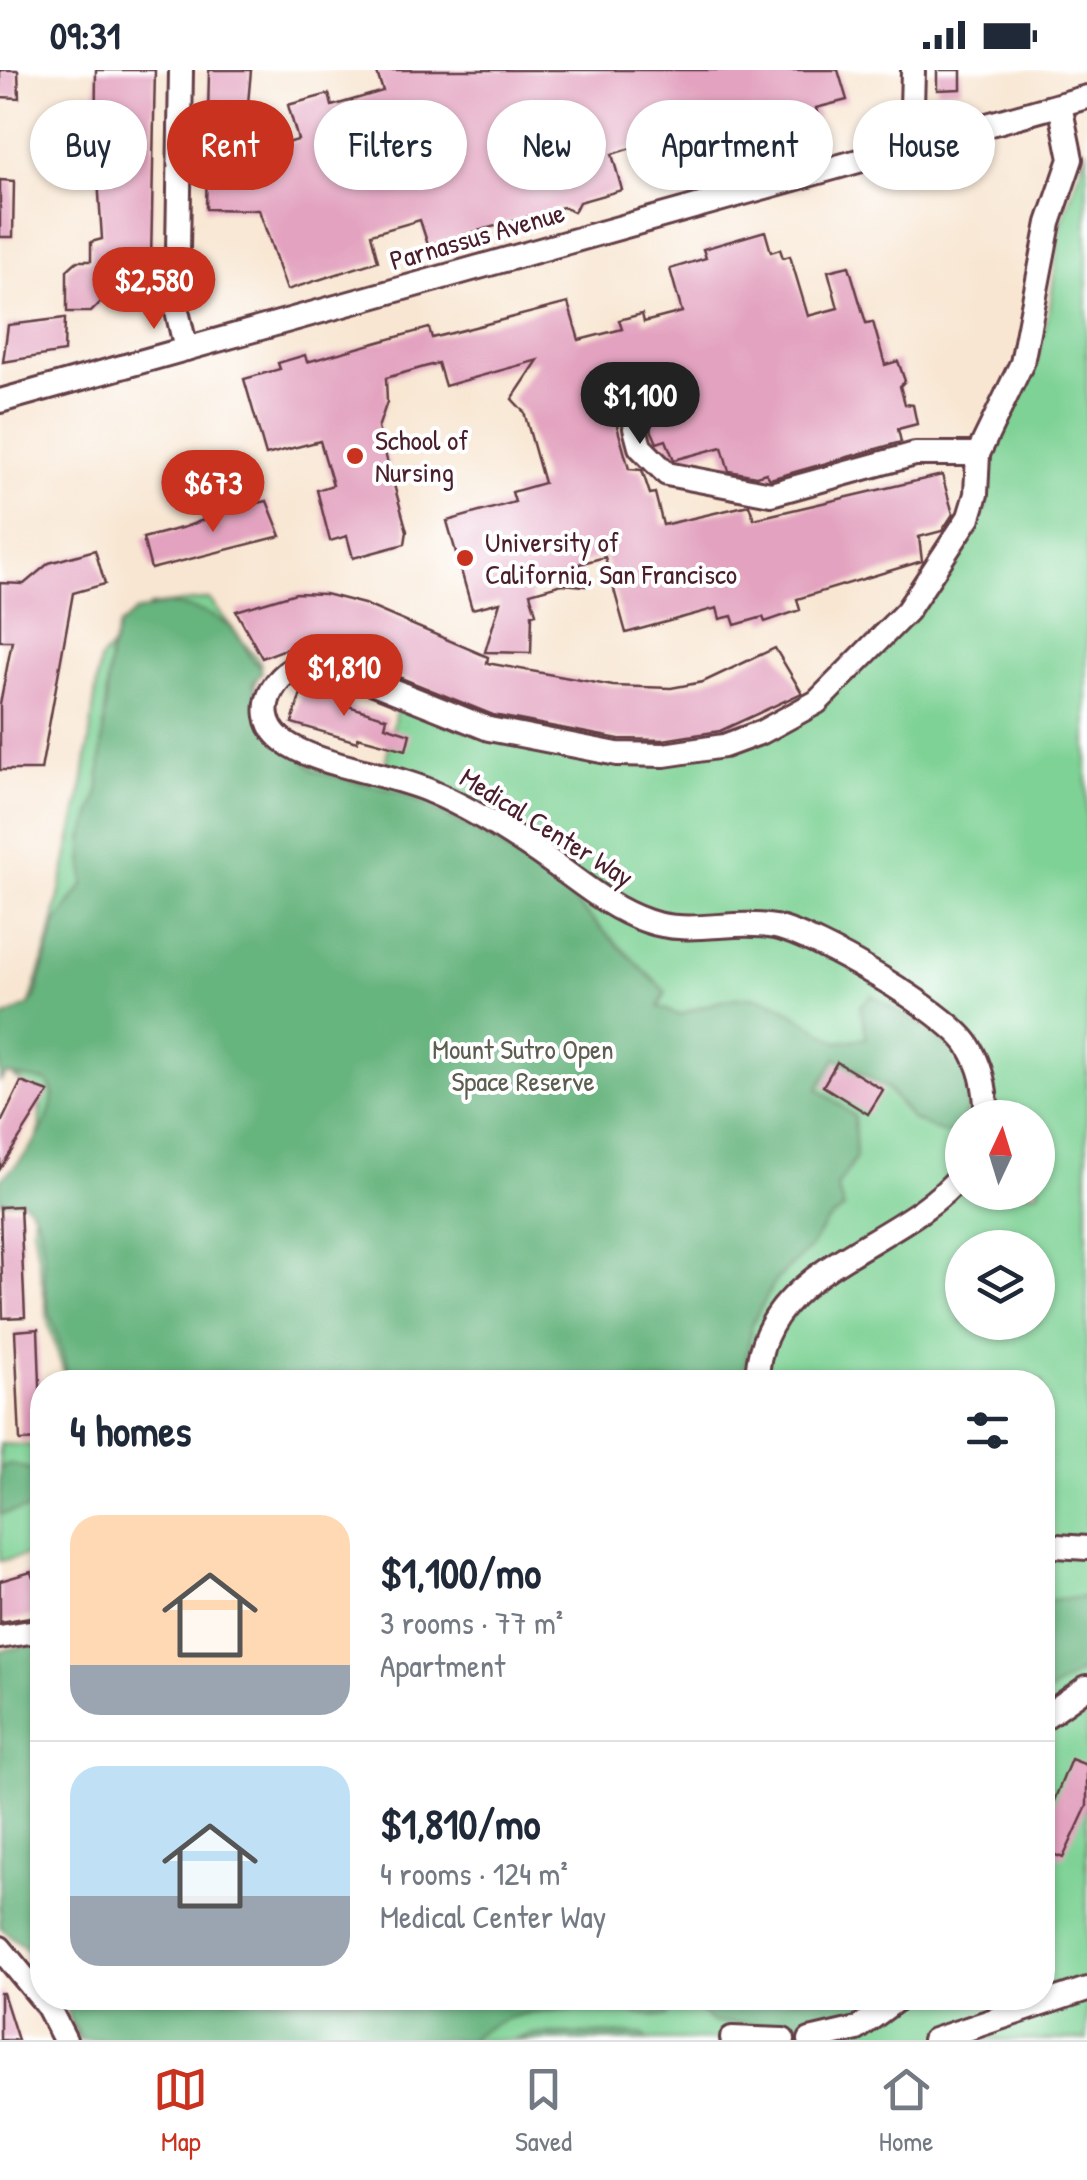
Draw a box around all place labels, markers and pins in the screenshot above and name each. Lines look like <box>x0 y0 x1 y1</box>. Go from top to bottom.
pin: $2,580 <box>73 247 235 332</box>
pin: $1,100 <box>559 362 721 447</box>
place label: School of Nursing <box>375 421 468 491</box>
marker: School of Nursing <box>344 445 366 467</box>
pin: $673 <box>154 450 272 535</box>
place label: University of California, San Francisco <box>485 523 737 593</box>
marker: University of California, San Francisco <box>454 547 476 569</box>
pin: $1,810 <box>263 634 425 719</box>

